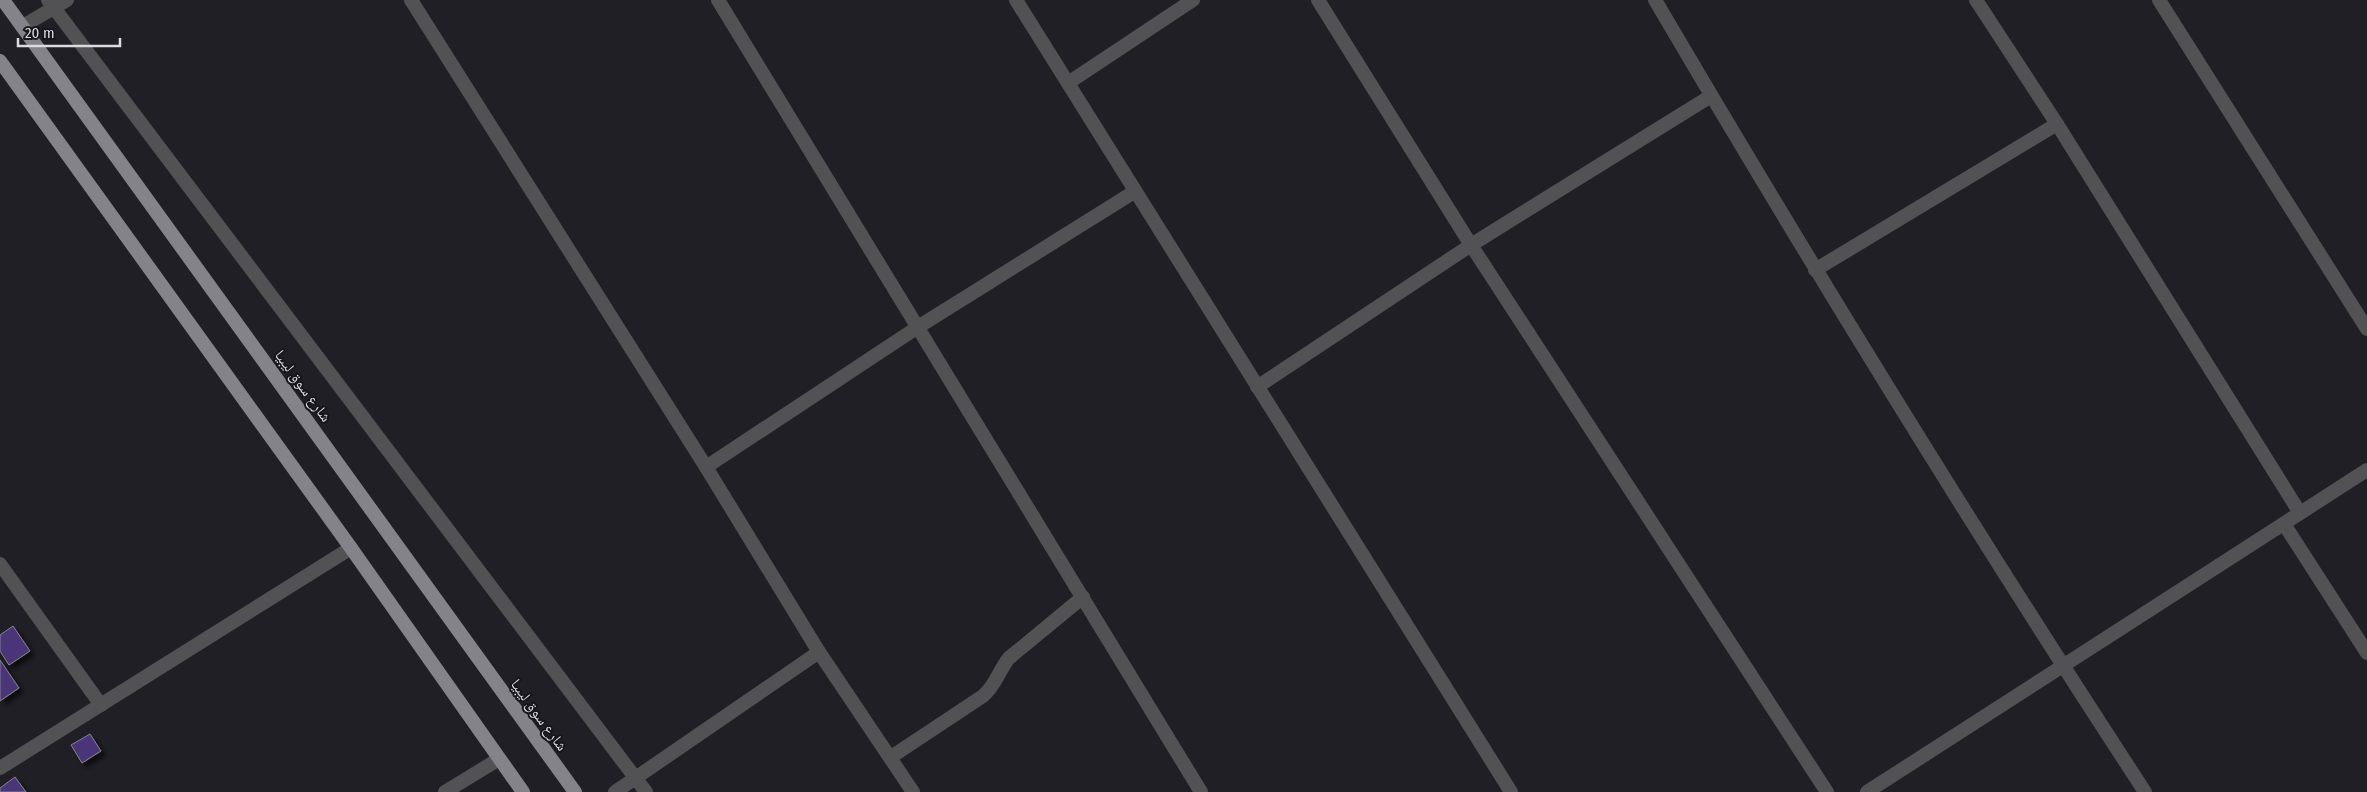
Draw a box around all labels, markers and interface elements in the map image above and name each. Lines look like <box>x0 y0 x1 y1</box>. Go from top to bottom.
scale bar <box>18 15 120 47</box>
text: 20 m <box>25 24 55 42</box>
street label: شارع سوق ليبيا <box>270 347 335 426</box>
street label: شارع سوق ليبيا <box>506 676 571 755</box>

